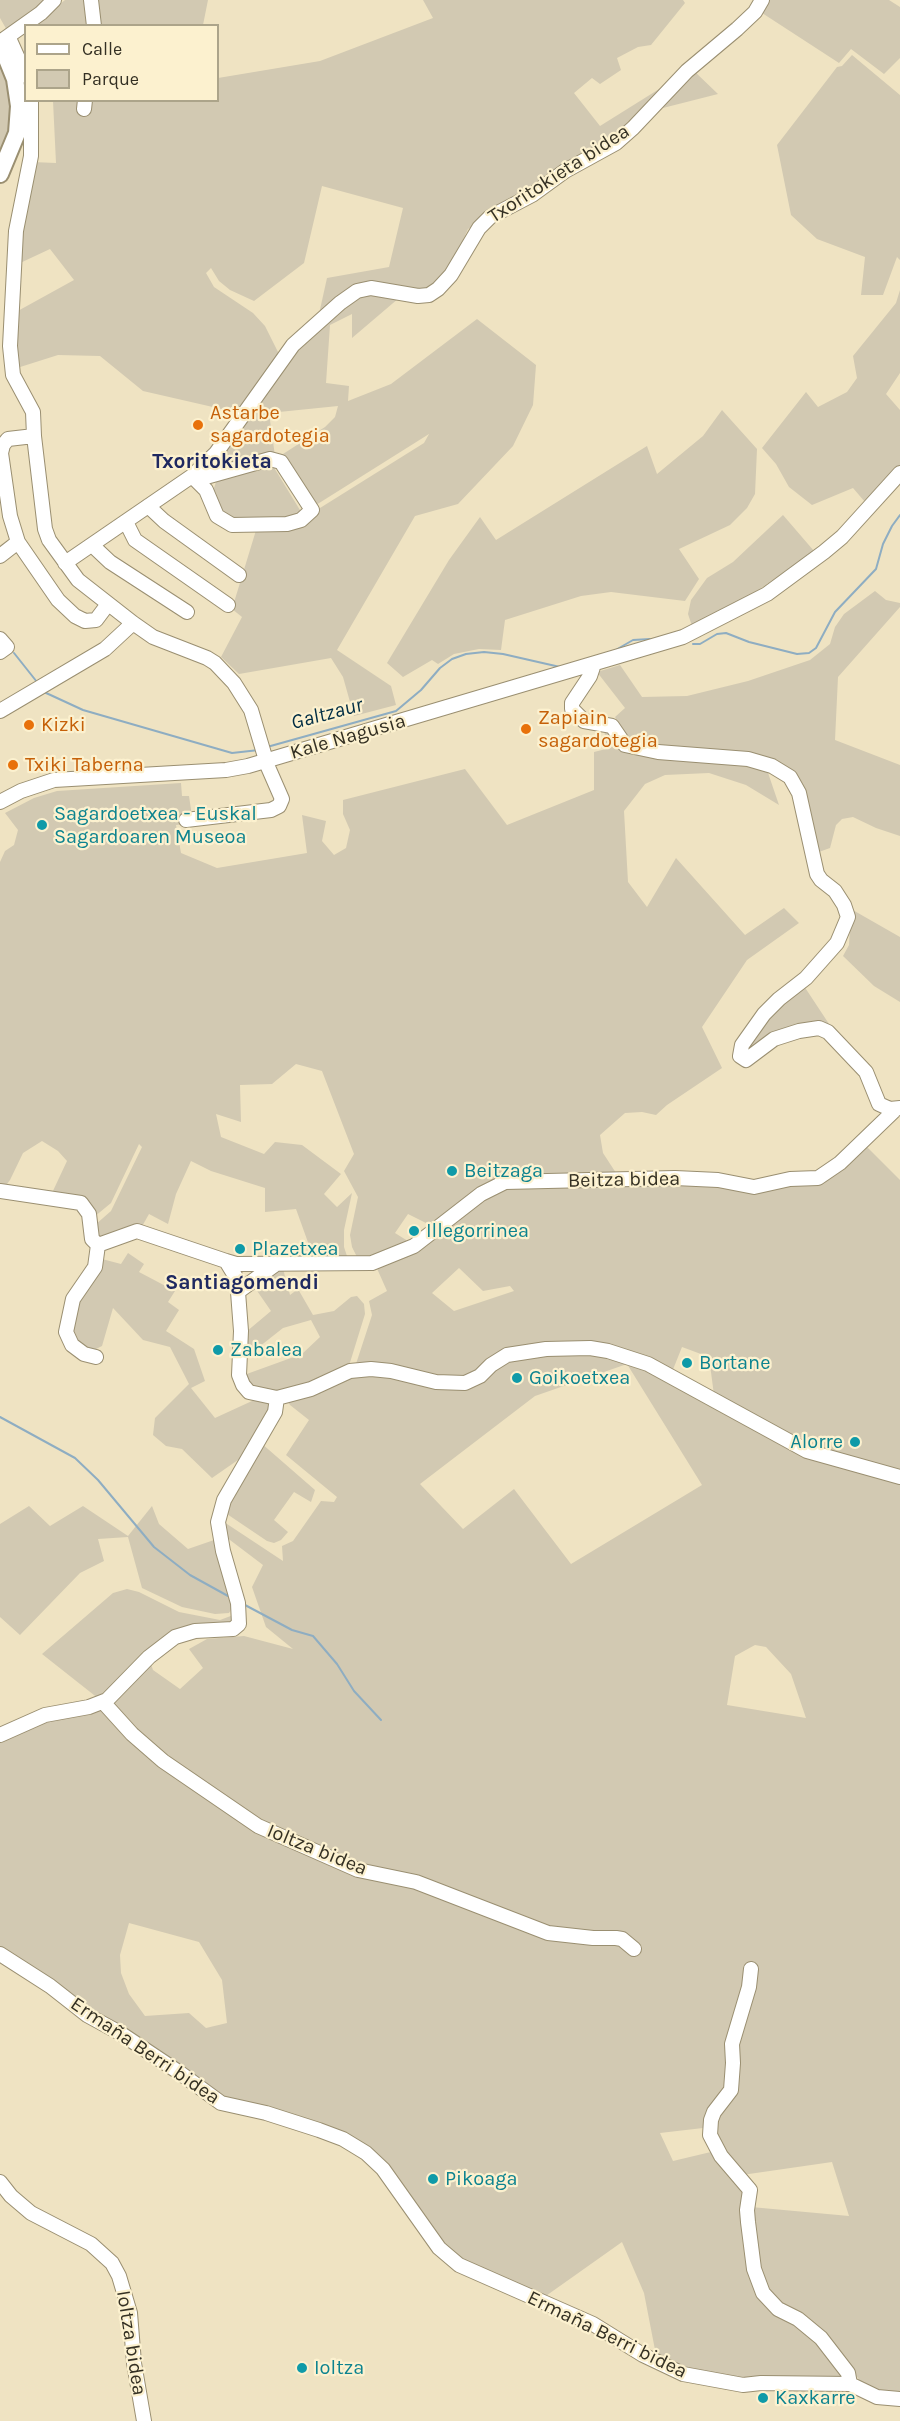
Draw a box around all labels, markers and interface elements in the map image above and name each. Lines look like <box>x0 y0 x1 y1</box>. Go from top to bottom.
legend <box>24 24 219 102</box>
text: Calle <box>82 38 122 60</box>
text: Parque <box>82 68 139 90</box>
street label: Txoritokieta bidea <box>484 119 634 229</box>
place label: Astarbe sagardotegia <box>210 401 330 448</box>
marker: Astarbe sagardotegia <box>191 418 205 432</box>
district label: Txoritokieta <box>152 449 272 475</box>
water label: Galtzaur <box>288 692 366 736</box>
place label: Zapiain sagardotegia <box>538 706 658 753</box>
street label: Kale Nagusia <box>287 709 409 765</box>
place label: Kizki <box>41 713 86 737</box>
marker: Kizki <box>22 718 36 732</box>
marker: Zapiain sagardotegia <box>519 722 533 736</box>
place label: Txiki Taberna <box>25 753 144 777</box>
marker: Txiki Taberna <box>6 758 20 772</box>
place label: Sagardoetxea - Euskal Sagardoaren Museoa <box>54 802 257 849</box>
marker: Sagardoetxea - Euskal Sagardoaren Museoa <box>35 818 49 832</box>
place label: Beitzaga <box>464 1159 543 1183</box>
marker: Beitzaga <box>445 1164 459 1178</box>
street label: Beitza bidea <box>568 1167 680 1193</box>
place label: Illegorrinea <box>426 1219 529 1243</box>
marker: Illegorrinea <box>407 1224 421 1238</box>
place label: Plazetxea <box>252 1237 338 1261</box>
marker: Plazetxea <box>233 1242 247 1256</box>
district label: Santiagomendi <box>165 1270 319 1296</box>
place label: Zabalea <box>230 1338 303 1362</box>
marker: Zabalea <box>211 1343 225 1357</box>
place label: Bortane <box>699 1351 770 1375</box>
marker: Bortane <box>680 1356 694 1370</box>
place label: Goikoetxea <box>529 1366 630 1390</box>
marker: Goikoetxea <box>510 1371 524 1385</box>
place label: Alorre <box>790 1430 843 1454</box>
marker: Alorre <box>848 1435 862 1449</box>
street label: Ioltza bidea <box>263 1819 371 1881</box>
street label: Ermaña Berri bidea <box>66 1992 224 2110</box>
place label: Pikoaga <box>445 2167 518 2191</box>
marker: Pikoaga <box>426 2172 440 2186</box>
street label: Ermaña Berri bidea <box>523 2286 691 2384</box>
street label: Ioltza bidea <box>111 2289 151 2397</box>
place label: Ioltza <box>314 2356 364 2380</box>
marker: Ioltza <box>295 2361 309 2375</box>
place label: Kaxkarre <box>775 2386 855 2410</box>
marker: Kaxkarre <box>756 2391 770 2405</box>

